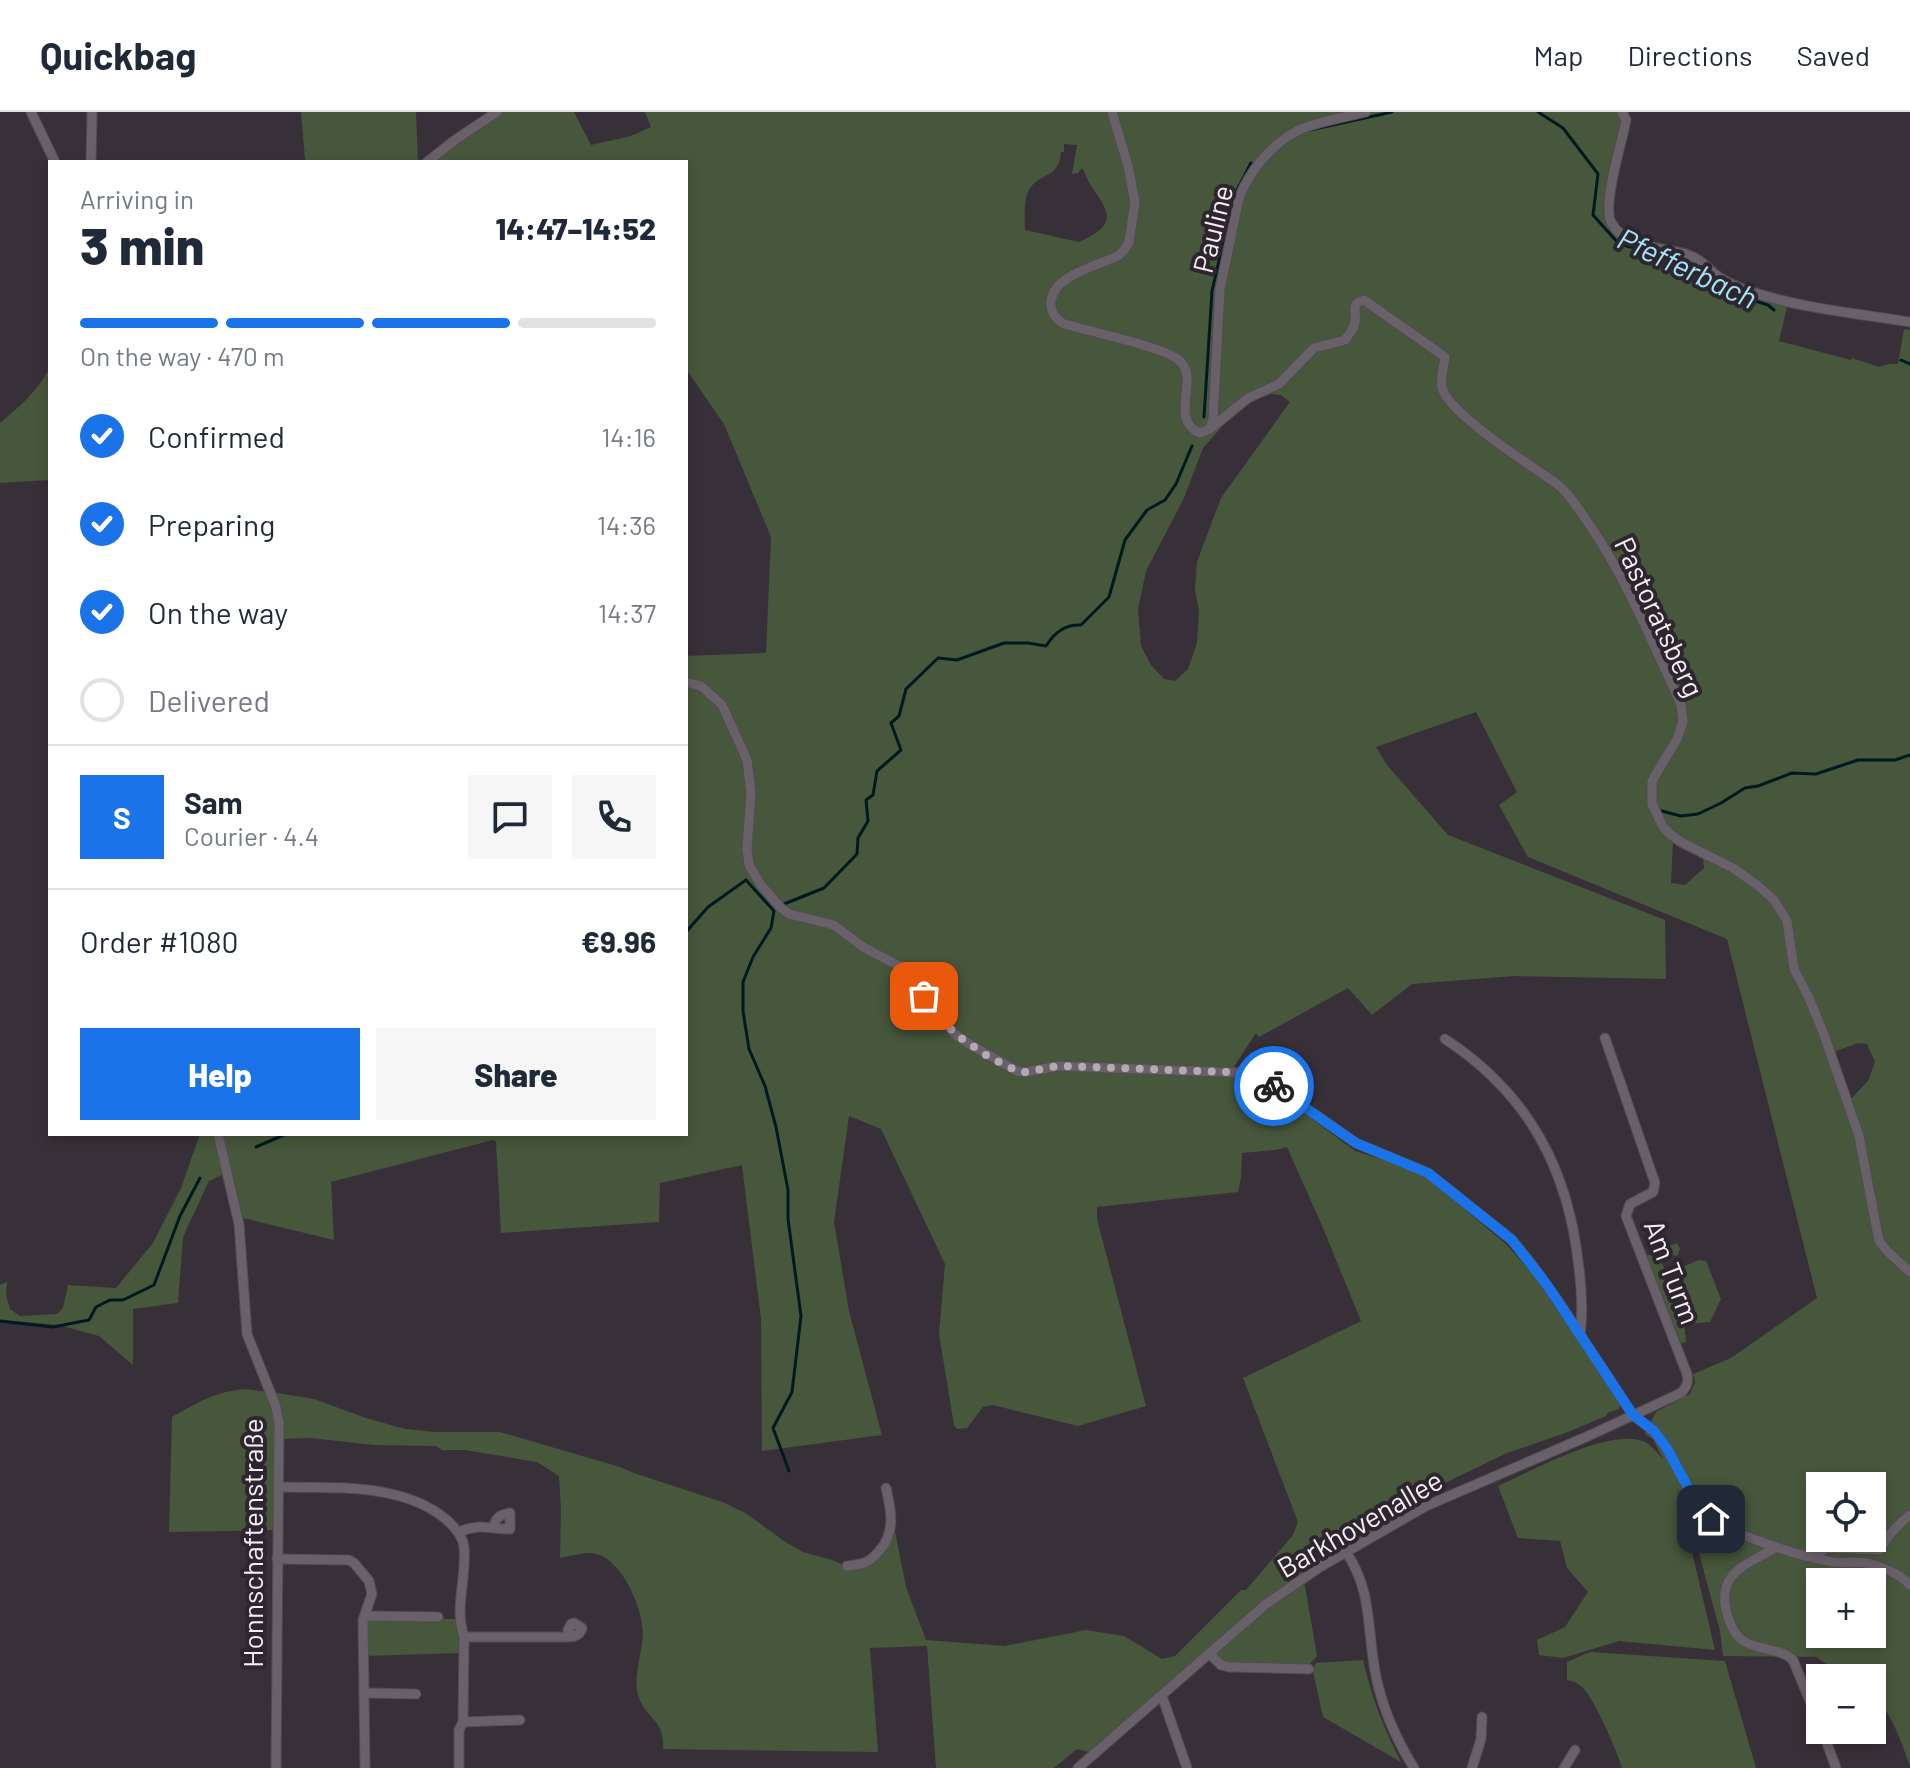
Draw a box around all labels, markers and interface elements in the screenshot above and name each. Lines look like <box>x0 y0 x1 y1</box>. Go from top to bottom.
text: Quickbag <box>40 32 196 78</box>
text: Map <box>1534 38 1583 72</box>
text: Directions <box>1627 38 1753 72</box>
text: Saved <box>1797 38 1870 72</box>
street label: Pauline <box>1185 181 1239 276</box>
text: Arriving in <box>80 183 194 214</box>
text: 14:47–14:52 <box>496 210 656 246</box>
text: 3 min <box>80 213 204 275</box>
water label: Pfefferbach <box>1612 219 1763 315</box>
text: On the way · 470 m <box>80 340 284 371</box>
icon: check <box>80 414 124 458</box>
text: Confirmed <box>148 418 285 454</box>
text: 14:16 <box>601 421 656 452</box>
icon: check <box>80 502 124 546</box>
text: Preparing <box>148 506 275 542</box>
text: 14:36 <box>597 509 656 540</box>
street label: Pastoratsberg <box>1608 531 1712 702</box>
icon: check <box>80 590 124 634</box>
text: On the way <box>148 594 288 630</box>
text: 14:37 <box>598 597 656 628</box>
text: Delivered <box>148 682 270 718</box>
button: chat <box>468 775 552 859</box>
button: phone <box>572 775 656 859</box>
text: Sam <box>184 784 243 820</box>
text: S <box>113 799 131 835</box>
text: Courier · 4.4 <box>184 820 319 851</box>
text: Order #1080 <box>80 923 239 959</box>
text: €9.96 <box>581 923 656 959</box>
pin <box>890 962 958 1030</box>
icon: bag <box>902 974 946 1018</box>
button: Help <box>80 1028 360 1120</box>
button: Share <box>376 1028 656 1120</box>
courier <box>1234 1046 1314 1126</box>
icon: bike <box>1252 1064 1296 1108</box>
street label: Am Turm <box>1638 1215 1708 1329</box>
street label: Honnschaftenstraße <box>235 1418 269 1668</box>
street label: Barkhovenallee <box>1271 1462 1448 1584</box>
map controls <box>1806 1472 1886 1744</box>
button: locate <box>1806 1472 1886 1552</box>
pin <box>1677 1485 1745 1553</box>
icon: home <box>1689 1497 1733 1541</box>
button: + <box>1806 1568 1886 1648</box>
button: − <box>1806 1664 1886 1744</box>

